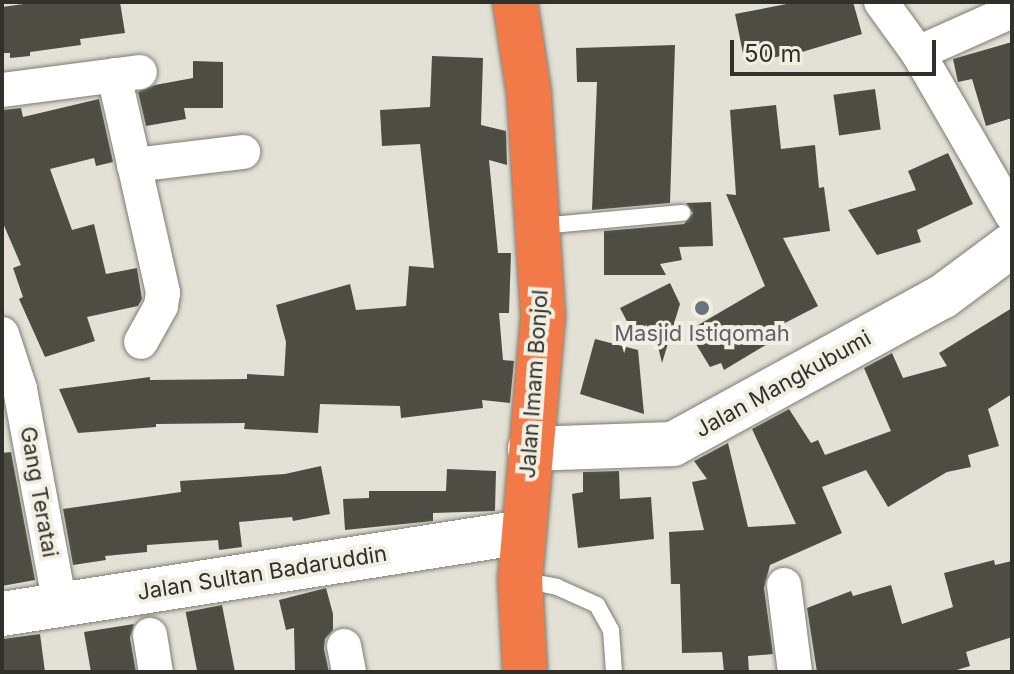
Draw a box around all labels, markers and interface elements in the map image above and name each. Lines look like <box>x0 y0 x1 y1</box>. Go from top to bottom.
scale bar <box>734 24 940 74</box>
text: 50 m <box>744 39 802 68</box>
street label: Jalan Imam Bonjol <box>514 289 554 479</box>
marker: Masjid Istiqomah <box>693 299 711 317</box>
place label: Masjid Istiqomah <box>614 321 790 347</box>
street label: Jalan Mangkubumi <box>691 325 875 443</box>
street label: Gang Teratai <box>15 425 63 559</box>
street label: Jalan Sultan Badaruddin <box>135 540 389 606</box>

